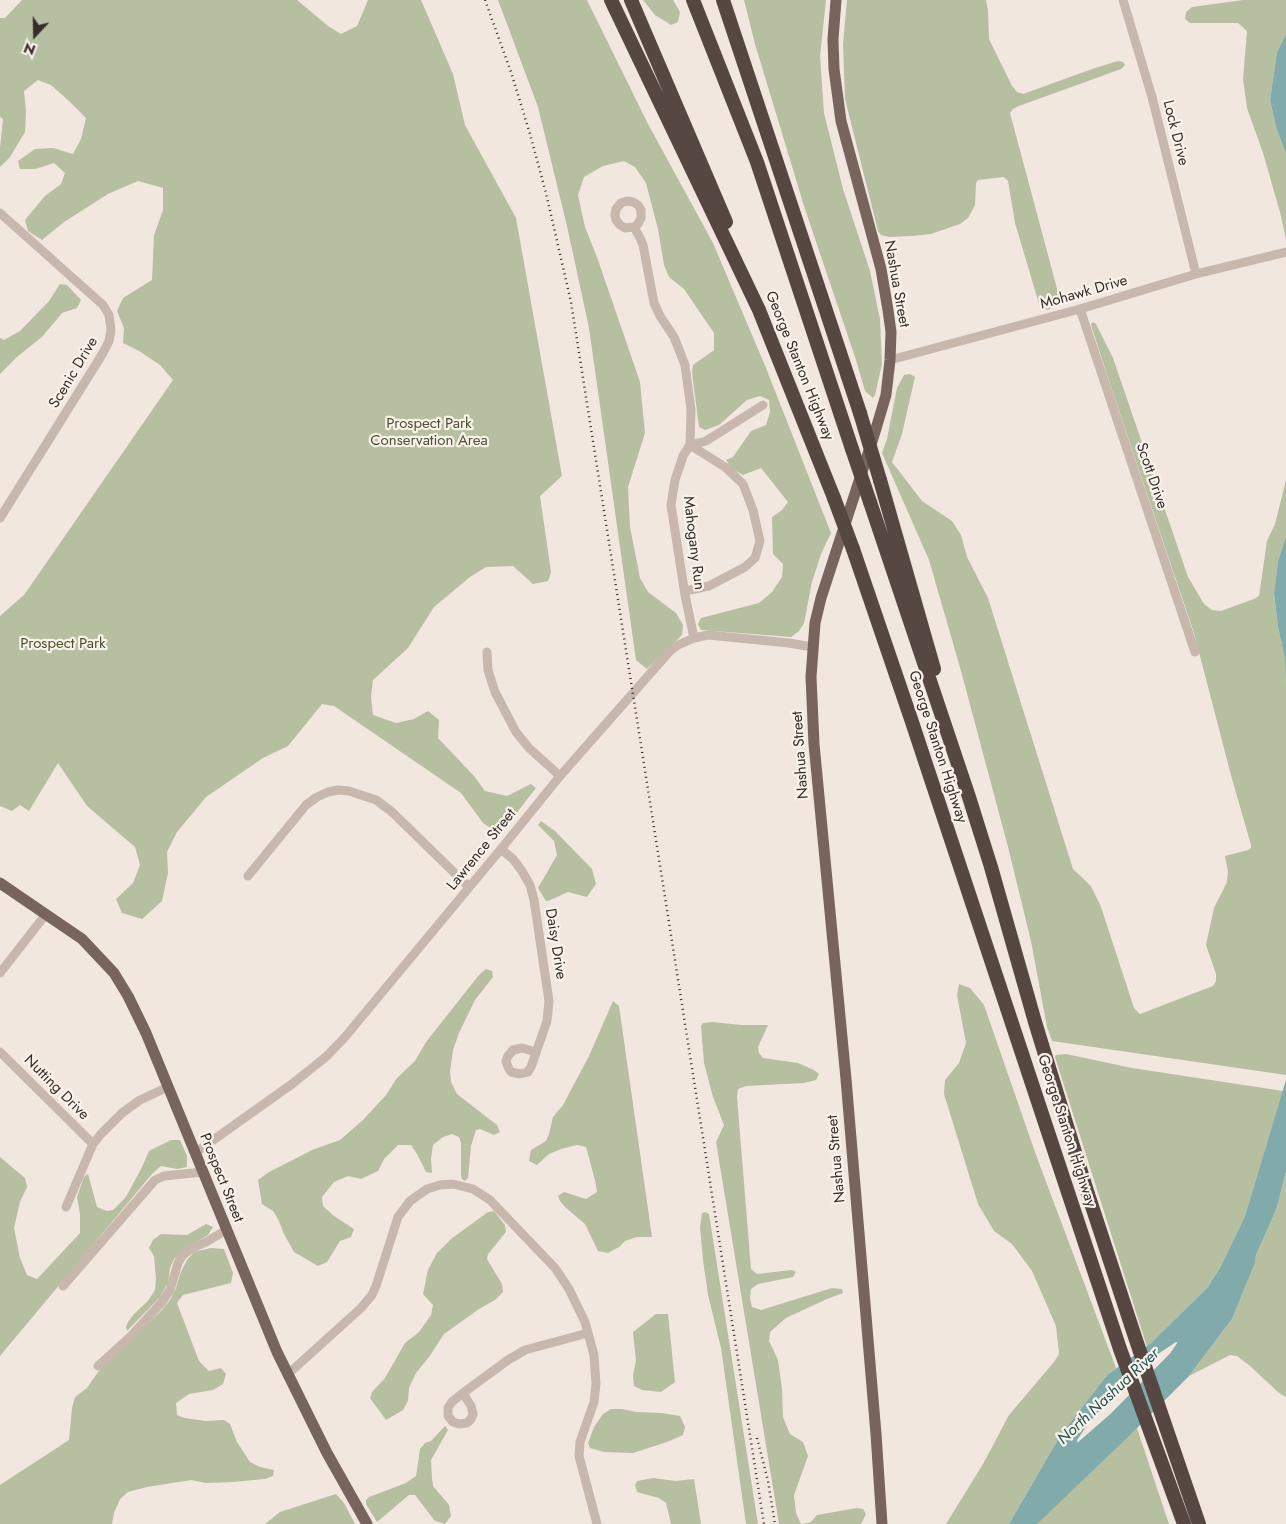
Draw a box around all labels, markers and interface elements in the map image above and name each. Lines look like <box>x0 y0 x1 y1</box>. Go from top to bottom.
north arrow <box>10 10 60 60</box>
text: N <box>21 38 38 60</box>
street label: Lock Drive <box>1158 99 1192 167</box>
street label: Nashua Street <box>879 239 913 329</box>
street label: Mohawk Drive <box>1038 272 1130 314</box>
street label: George Stanton Highway <box>761 289 837 443</box>
street label: Scenic Drive <box>46 334 102 412</box>
park label: Prospect Park Conservation Area <box>370 415 488 450</box>
street label: Scott Drive <box>1131 441 1171 511</box>
street label: Mahogany Run <box>678 495 708 591</box>
park label: Prospect Park <box>20 635 106 653</box>
street label: George Stanton Highway <box>904 669 970 825</box>
street label: Nashua Street <box>789 710 813 800</box>
street label: Lawrence Street <box>444 806 520 894</box>
street label: Daisy Drive <box>541 907 569 981</box>
street label: Nutting Drive <box>20 1052 92 1124</box>
street label: George Stanton Highway <box>1033 1053 1099 1209</box>
street label: Nashua Street <box>824 1114 850 1204</box>
street label: Prospect Street <box>195 1131 247 1225</box>
water label: North Nashua River <box>1054 1345 1164 1449</box>

